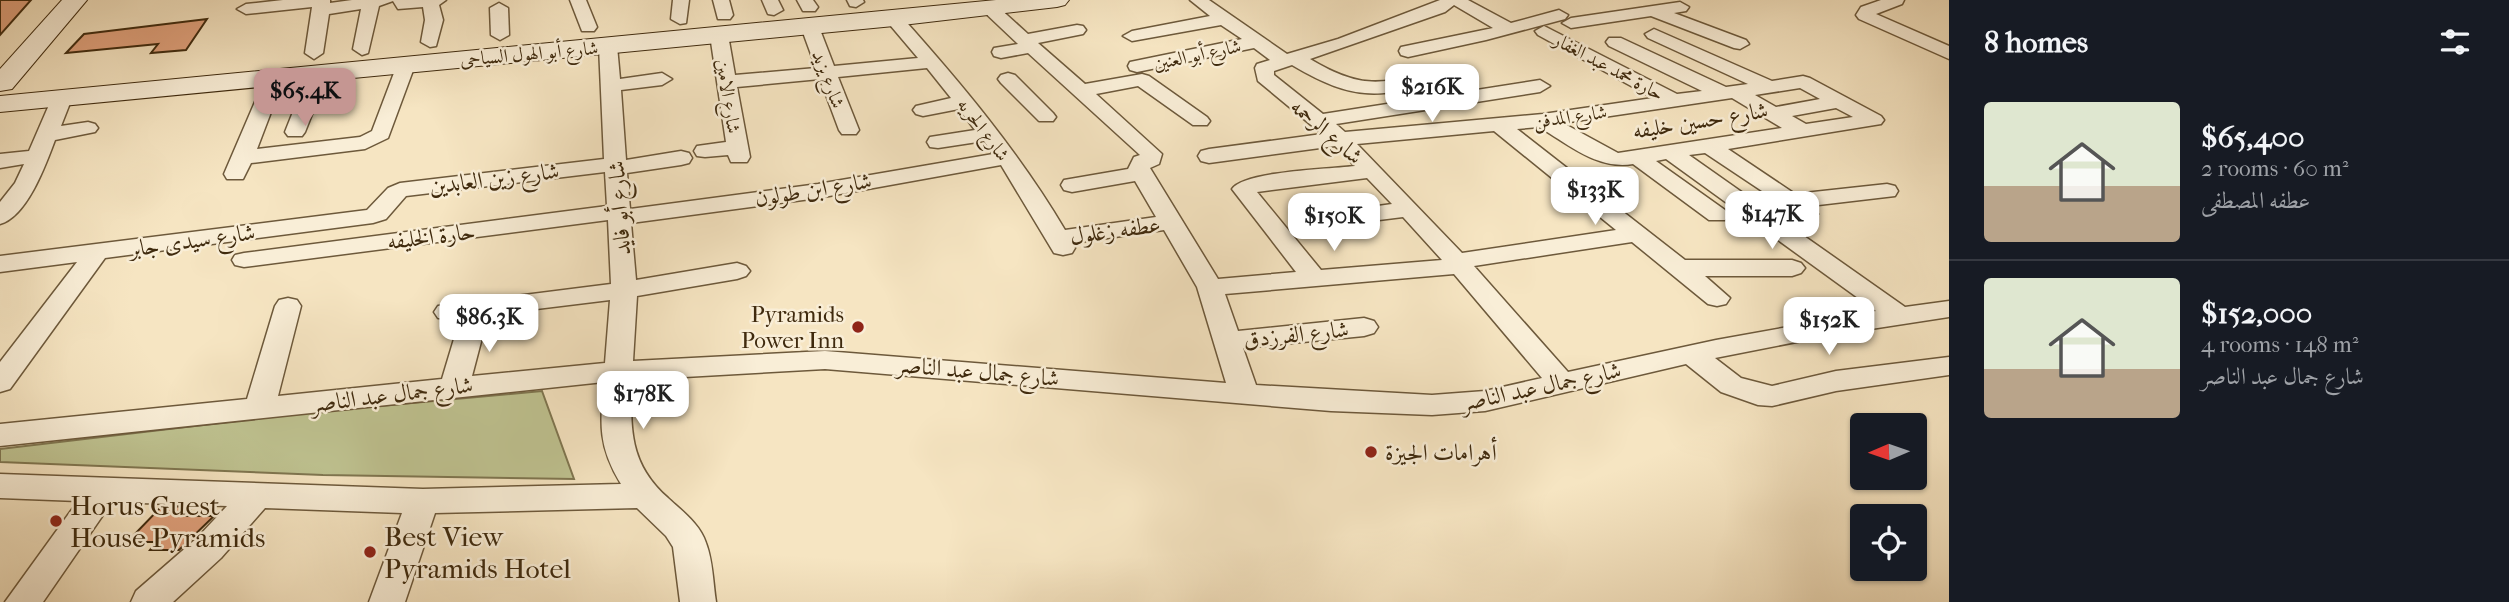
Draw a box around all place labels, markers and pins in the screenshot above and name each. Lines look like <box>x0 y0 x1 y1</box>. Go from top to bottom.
pin: $216K <box>1383 64 1481 124</box>
pin: $65.4K <box>248 68 362 128</box>
pin: $133K <box>1546 168 1644 227</box>
pin: $147K <box>1723 191 1821 251</box>
pin: $150K <box>1285 194 1383 253</box>
pin: $86.3K <box>432 294 546 354</box>
pin: $152K <box>1780 298 1878 357</box>
place label: Pyramids Power Inn <box>741 301 845 354</box>
marker: Pyramids Power Inn <box>850 319 866 335</box>
pin: $178K <box>594 372 692 431</box>
place label: أهرامات الجيزة <box>1385 436 1497 467</box>
marker: أهرامات الجيزة <box>1363 444 1379 460</box>
place label: Horus Guest House Pyramids <box>70 489 265 554</box>
marker: Horus Guest House Pyramids <box>48 513 64 529</box>
place label: Best View Pyramids Hotel <box>384 520 571 585</box>
marker: Best View Pyramids Hotel <box>362 544 378 560</box>

